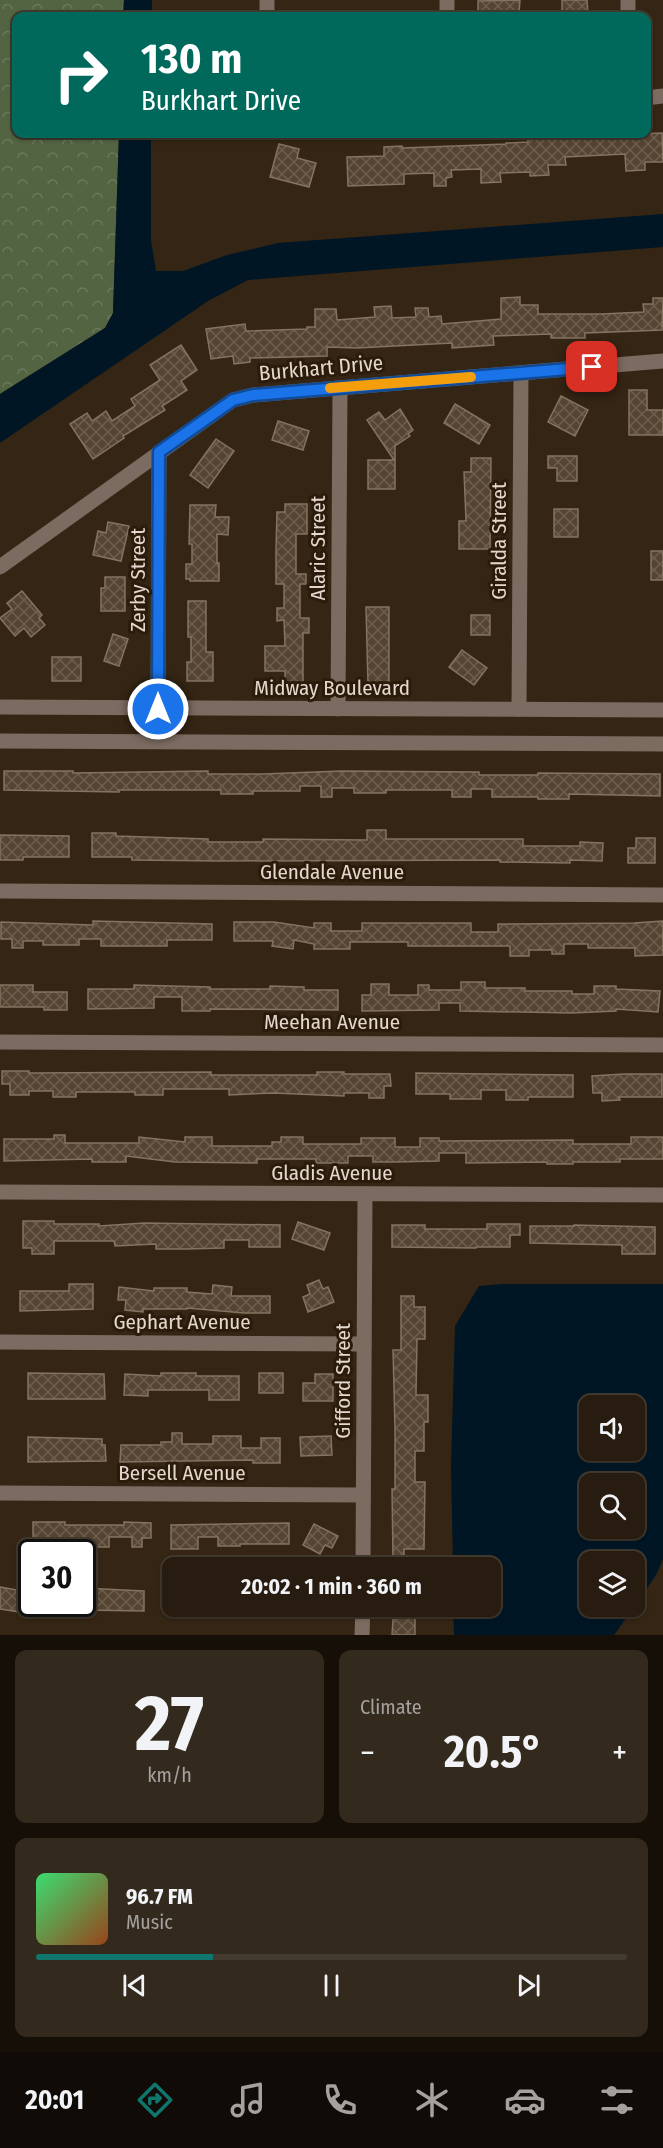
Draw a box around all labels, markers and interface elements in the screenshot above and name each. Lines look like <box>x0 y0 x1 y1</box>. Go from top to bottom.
text: 130 m <box>141 34 242 84</box>
icon: right <box>42 36 120 114</box>
text: Burkhart Drive <box>141 85 301 117</box>
pin <box>566 341 617 392</box>
street label: Burkhart Drive <box>258 350 384 386</box>
icon: arrive <box>575 350 608 383</box>
street label: Giralda Street <box>486 482 512 600</box>
street label: Alaric Street <box>305 495 331 600</box>
street label: Zerby Street <box>125 528 151 632</box>
street label: Midway Boulevard <box>254 675 410 701</box>
position arrow <box>126 677 190 741</box>
street label: Glendale Avenue <box>260 859 404 885</box>
street label: Meehan Avenue <box>264 1009 400 1035</box>
street label: Gladis Avenue <box>271 1160 393 1186</box>
street label: Gephart Avenue <box>113 1309 251 1335</box>
street label: Gifford Street <box>330 1323 356 1439</box>
map controls <box>579 1395 645 1617</box>
button: sound <box>579 1395 645 1461</box>
street label: Bersell Avenue <box>118 1460 246 1486</box>
button: search <box>579 1473 645 1539</box>
speed limit sign: 30 <box>18 1539 96 1617</box>
button: layers <box>579 1551 645 1617</box>
text: 20:02 · 1 min · 360 m <box>241 1573 422 1600</box>
text: 27 <box>135 1677 204 1771</box>
text: Climate <box>360 1695 422 1719</box>
text: 20.5° <box>444 1725 543 1779</box>
text: − <box>360 1733 375 1773</box>
text: + <box>612 1733 627 1773</box>
text: km/h <box>147 1763 192 1787</box>
text: 96.7 FM <box>126 1883 193 1910</box>
text: Music <box>126 1910 173 1934</box>
icon: previous <box>118 1969 151 2002</box>
icon: pause <box>315 1969 348 2002</box>
icon: next <box>512 1969 545 2002</box>
icon: directions <box>134 2079 176 2121</box>
icon: music <box>227 2079 269 2121</box>
icon: phone <box>319 2079 361 2121</box>
icon: climate <box>411 2079 453 2121</box>
icon: car <box>504 2079 546 2121</box>
icon: filters <box>596 2079 638 2121</box>
text: 20:01 <box>25 2084 84 2116</box>

